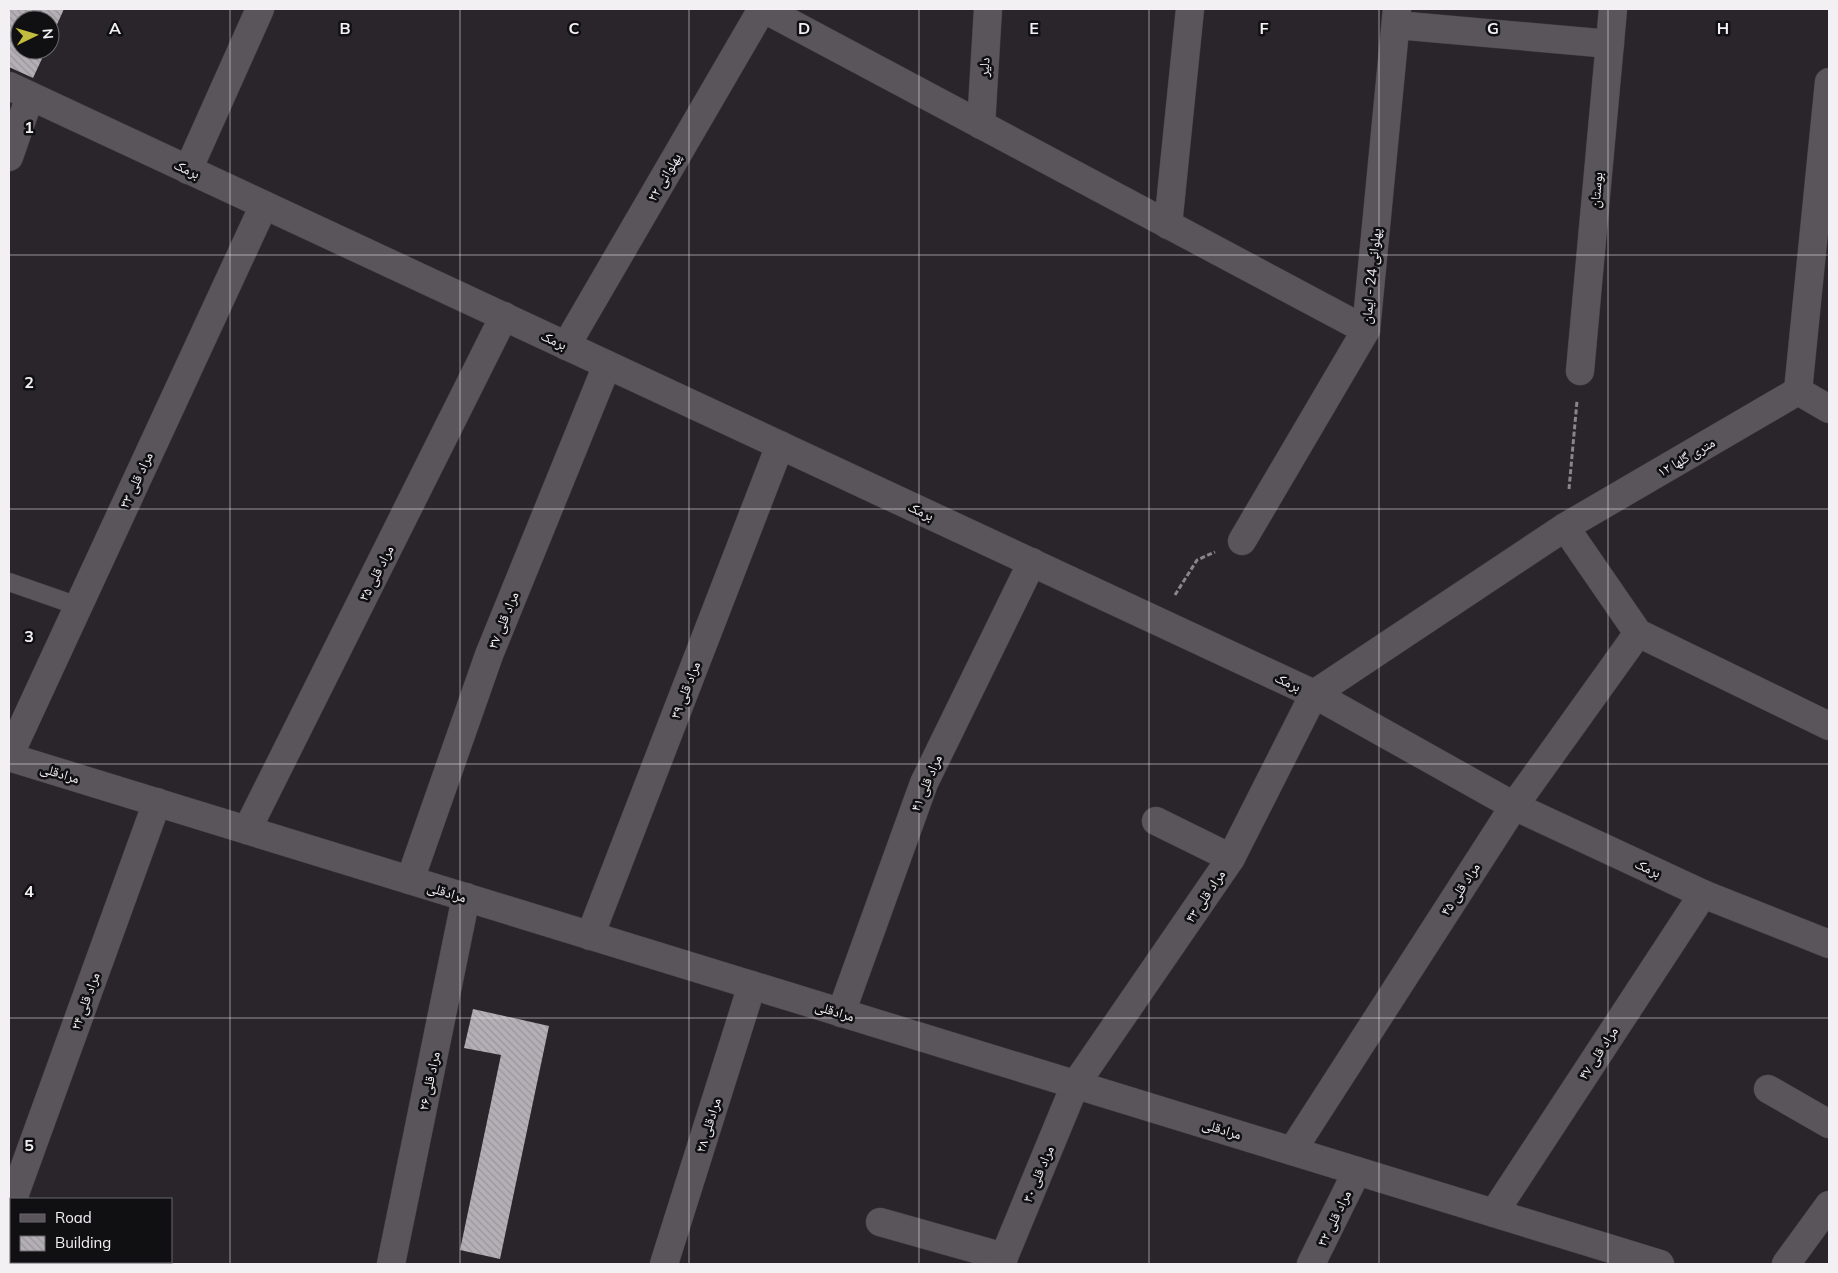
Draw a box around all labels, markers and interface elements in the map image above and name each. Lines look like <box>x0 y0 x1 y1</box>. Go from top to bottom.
north arrow <box>10 10 60 60</box>
text: A <box>109 18 121 38</box>
text: B <box>339 18 351 38</box>
text: C <box>569 18 580 38</box>
text: D <box>798 18 810 38</box>
text: E <box>1029 18 1039 38</box>
text: F <box>1259 18 1269 38</box>
text: G <box>1487 18 1499 38</box>
text: H <box>1717 18 1729 38</box>
text: N <box>39 28 57 40</box>
street label: دلیر <box>974 56 994 78</box>
text: 1 <box>24 117 34 137</box>
street label: پهلوانی ۲۲ <box>643 149 685 205</box>
street label: برمک <box>171 155 203 183</box>
street label: بوستان <box>1585 171 1607 209</box>
street label: پهلوانی 24 - ایمان <box>1357 227 1385 325</box>
street label: برمک <box>538 326 570 354</box>
text: 2 <box>24 372 34 392</box>
street label: ۱۲ متری گلها <box>1654 433 1718 481</box>
street label: مراد قلی ۳۳ <box>115 449 157 511</box>
street label: برمک <box>905 497 937 525</box>
street label: مراد قلی ۳۵ <box>354 542 398 604</box>
street label: مراد قلی ۳۷ <box>483 589 523 651</box>
text: 3 <box>24 626 34 646</box>
street label: مراد قلی ۳۹ <box>666 659 704 721</box>
street label: برمک <box>1272 668 1304 696</box>
street label: مراد قلی ۴۱ <box>906 752 946 814</box>
street label: مرادقلی <box>38 759 82 787</box>
street label: برمک <box>1632 854 1664 882</box>
street label: مراد قلی ۴۵ <box>1436 859 1484 919</box>
street label: مراد قلی ۴۳ <box>1181 866 1229 926</box>
street label: مرادقلی <box>425 878 469 906</box>
text: 4 <box>24 881 34 901</box>
street label: مراد قلی ۲۴ <box>66 970 104 1032</box>
street label: مرادقلی <box>813 997 857 1025</box>
street label: مراد قلی ۴۷ <box>1574 1023 1622 1083</box>
street label: مراد قلی ۲۶ <box>414 1050 444 1112</box>
street label: مرادقلی ۲۸ <box>691 1095 725 1155</box>
street label: مرادقلی <box>1200 1115 1244 1143</box>
text: 5 <box>24 1135 34 1155</box>
street label: مراد قلی ۳۰ <box>1018 1143 1058 1205</box>
street label: مراد قلی ۳۲ <box>1313 1187 1355 1249</box>
legend <box>10 1198 172 1263</box>
text: Road <box>55 1208 92 1227</box>
text: Building <box>55 1233 111 1252</box>

